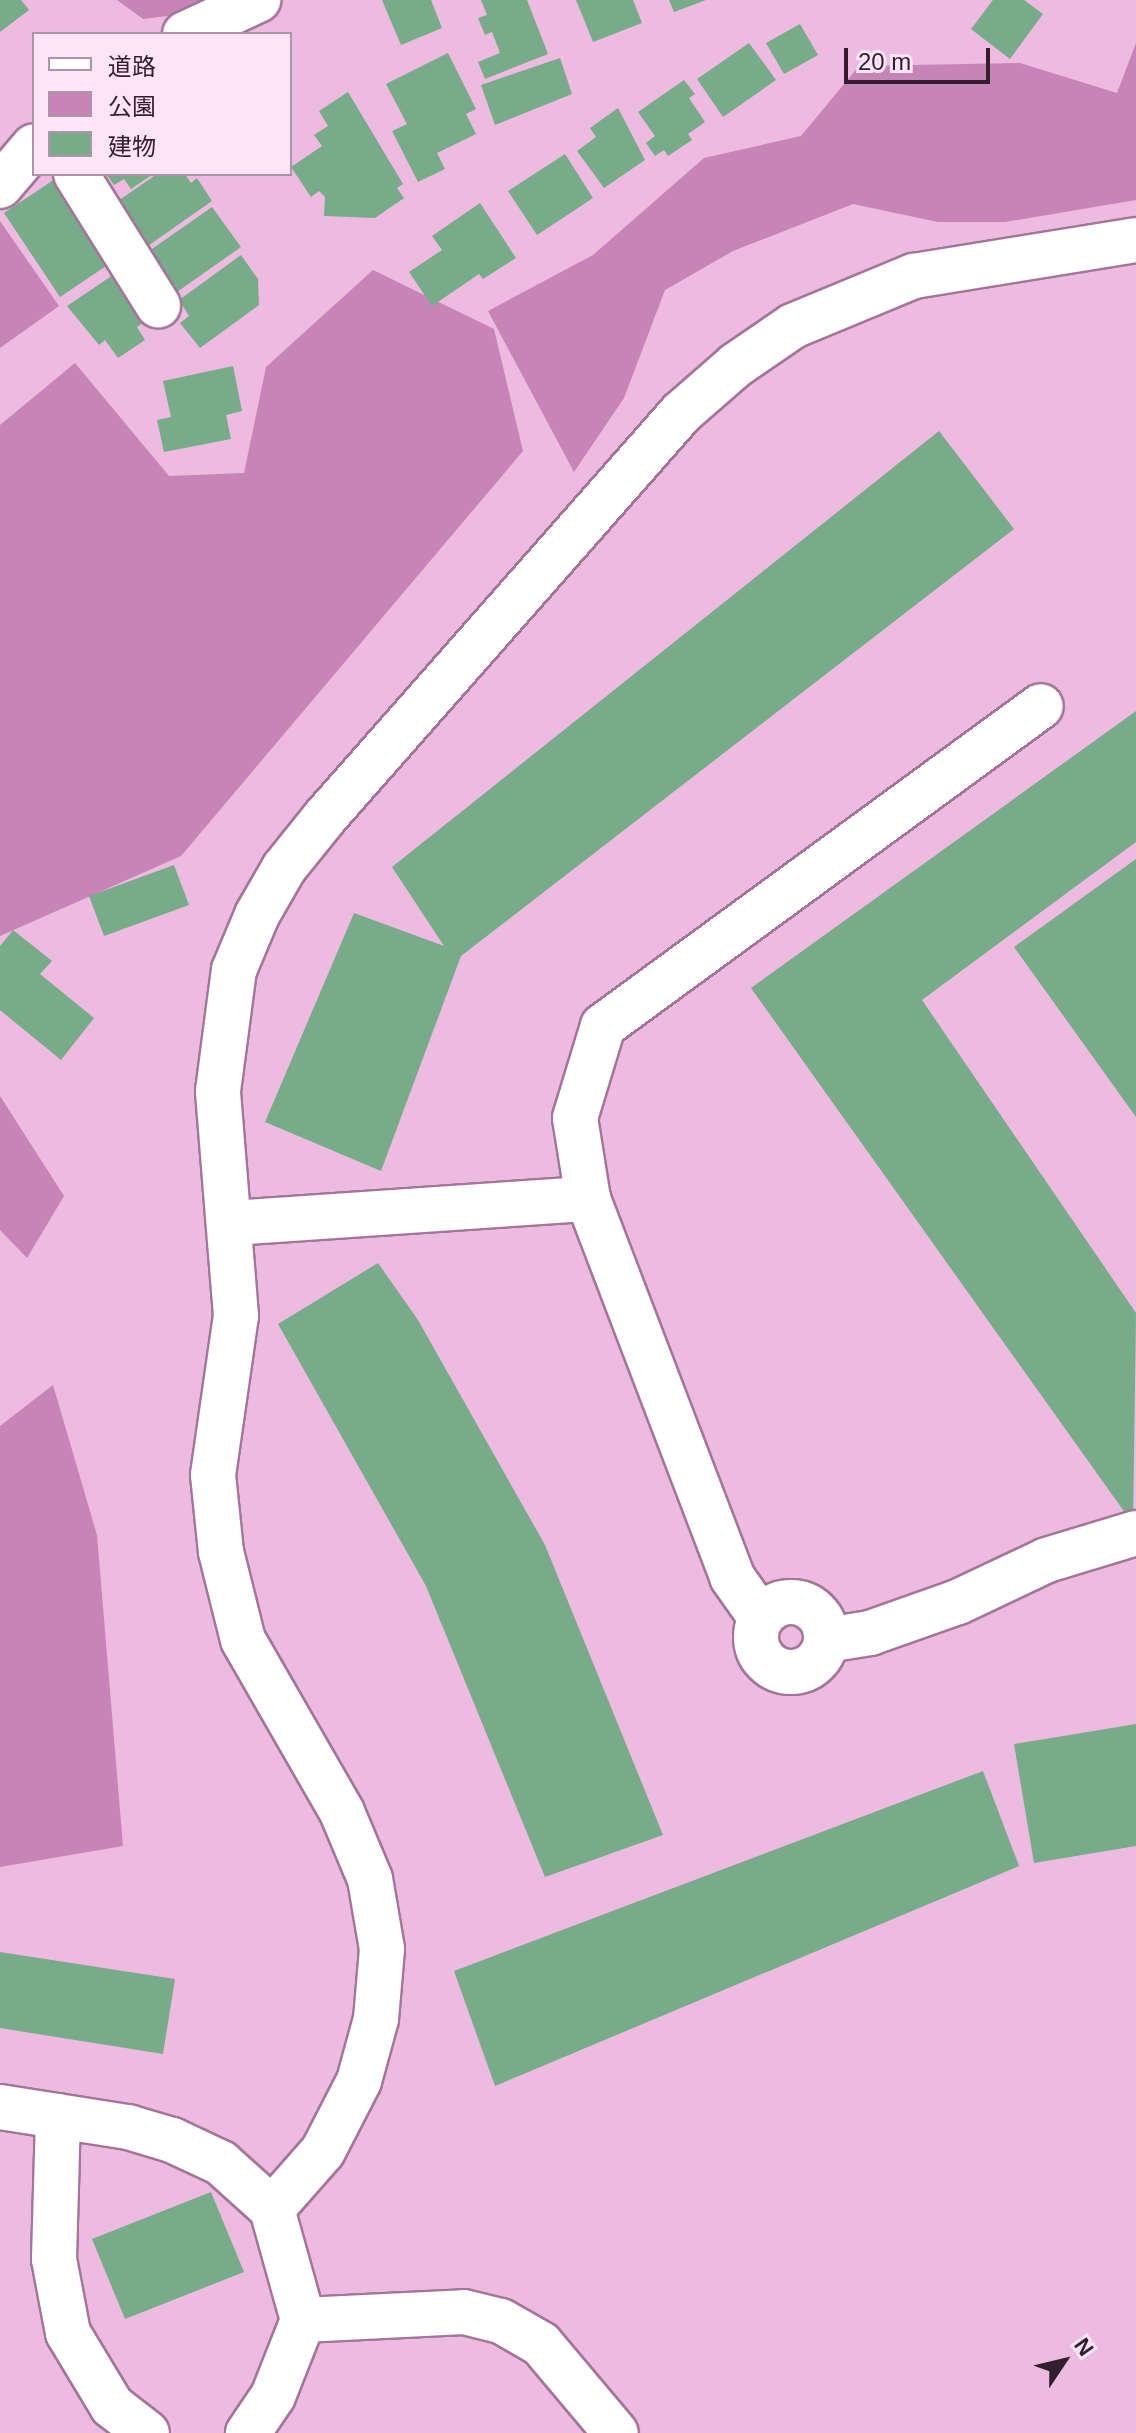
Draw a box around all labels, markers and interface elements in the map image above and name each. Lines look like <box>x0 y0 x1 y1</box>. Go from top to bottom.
legend <box>32 32 292 176</box>
scale bar <box>848 32 994 82</box>
text: 20 m <box>858 48 911 75</box>
text: 道路 <box>108 53 156 80</box>
text: 公園 <box>108 93 156 120</box>
text: 建物 <box>108 133 156 160</box>
north arrow <box>1024 2321 1104 2401</box>
text: N <box>1069 2333 1099 2361</box>

